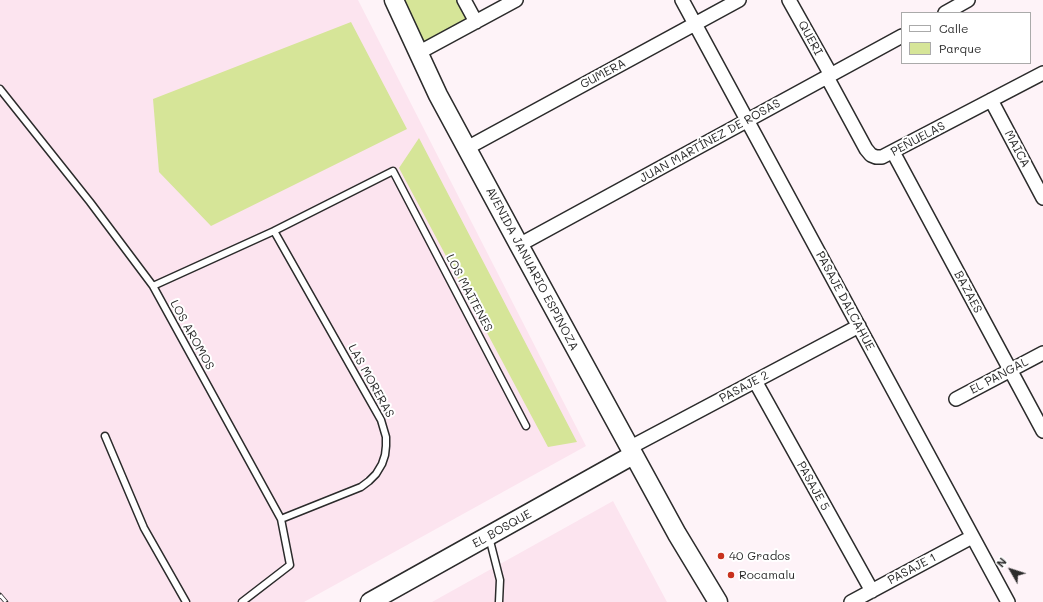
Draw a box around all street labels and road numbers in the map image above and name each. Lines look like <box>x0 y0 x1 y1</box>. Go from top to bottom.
street label: QUERI <box>795 18 825 58</box>
street label: GUMERA <box>578 56 628 92</box>
street label: JUAN MARTÍNEZ DE ROSAS <box>637 96 783 186</box>
street label: PEÑUELAS <box>888 119 948 159</box>
street label: MAICA <box>1001 128 1033 170</box>
street label: AVENIDA JANUARIO ESPINOZA <box>483 185 581 353</box>
street label: PASAJE DALCAHUE <box>813 249 877 353</box>
street label: LOS MAITENES <box>443 252 495 334</box>
street label: BAZAES <box>951 268 985 316</box>
street label: LOS AROMOS <box>167 298 217 372</box>
street label: LAS MORERAS <box>345 342 397 420</box>
street label: EL PANGAL <box>967 355 1031 397</box>
street label: PASAJE 2 <box>717 368 771 406</box>
street label: PASAJE 5 <box>794 459 832 513</box>
street label: EL BOSQUE <box>470 507 534 551</box>
street label: PASAJE 1 <box>885 550 939 588</box>

